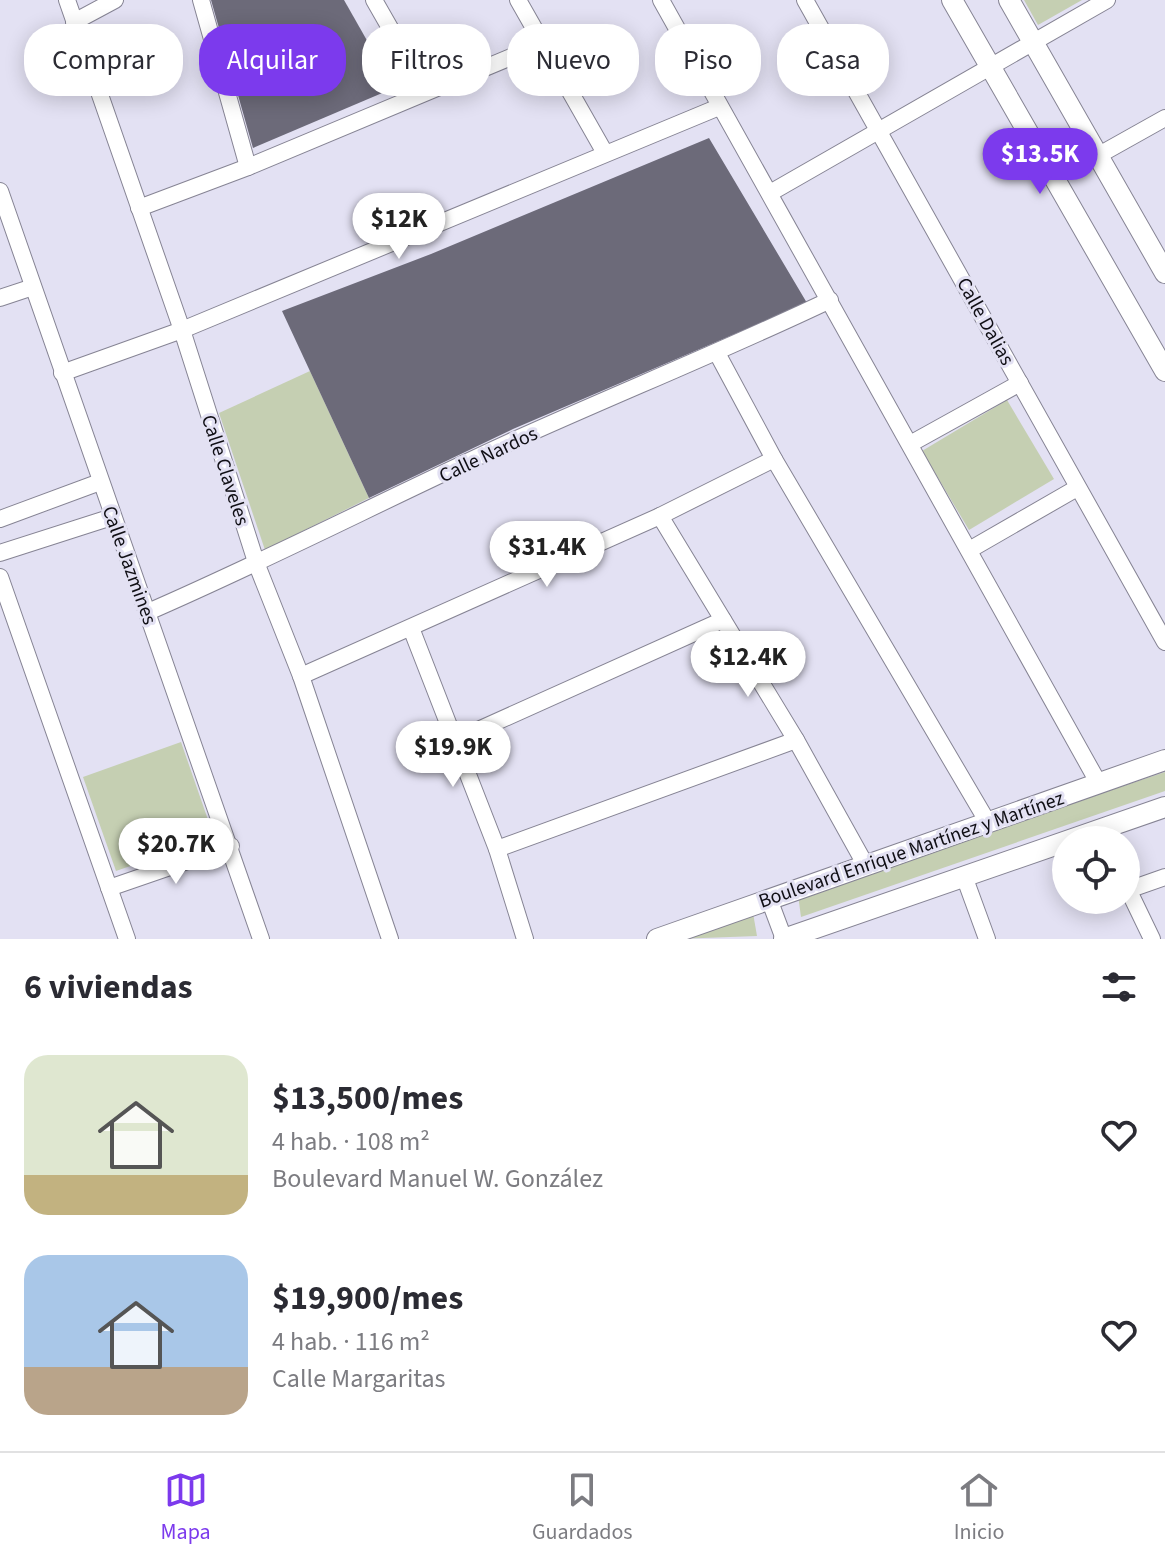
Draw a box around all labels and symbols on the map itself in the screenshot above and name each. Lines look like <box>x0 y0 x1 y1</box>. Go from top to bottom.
pin: $13.5K <box>975 128 1105 196</box>
pin: $12K <box>352 193 446 261</box>
street label: Calle Dalias <box>949 273 1021 370</box>
street label: Calle Claveles <box>194 411 256 529</box>
street label: Calle Nardos <box>435 420 542 490</box>
street label: Calle Jazmines <box>95 502 164 629</box>
pin: $31.4K <box>482 521 612 589</box>
pin: $12.4K <box>683 631 813 699</box>
pin: $19.9K <box>388 721 518 789</box>
street label: Boulevard Enrique Martínez y Martínez <box>755 784 1068 915</box>
pin: $20.7K <box>111 818 241 886</box>

